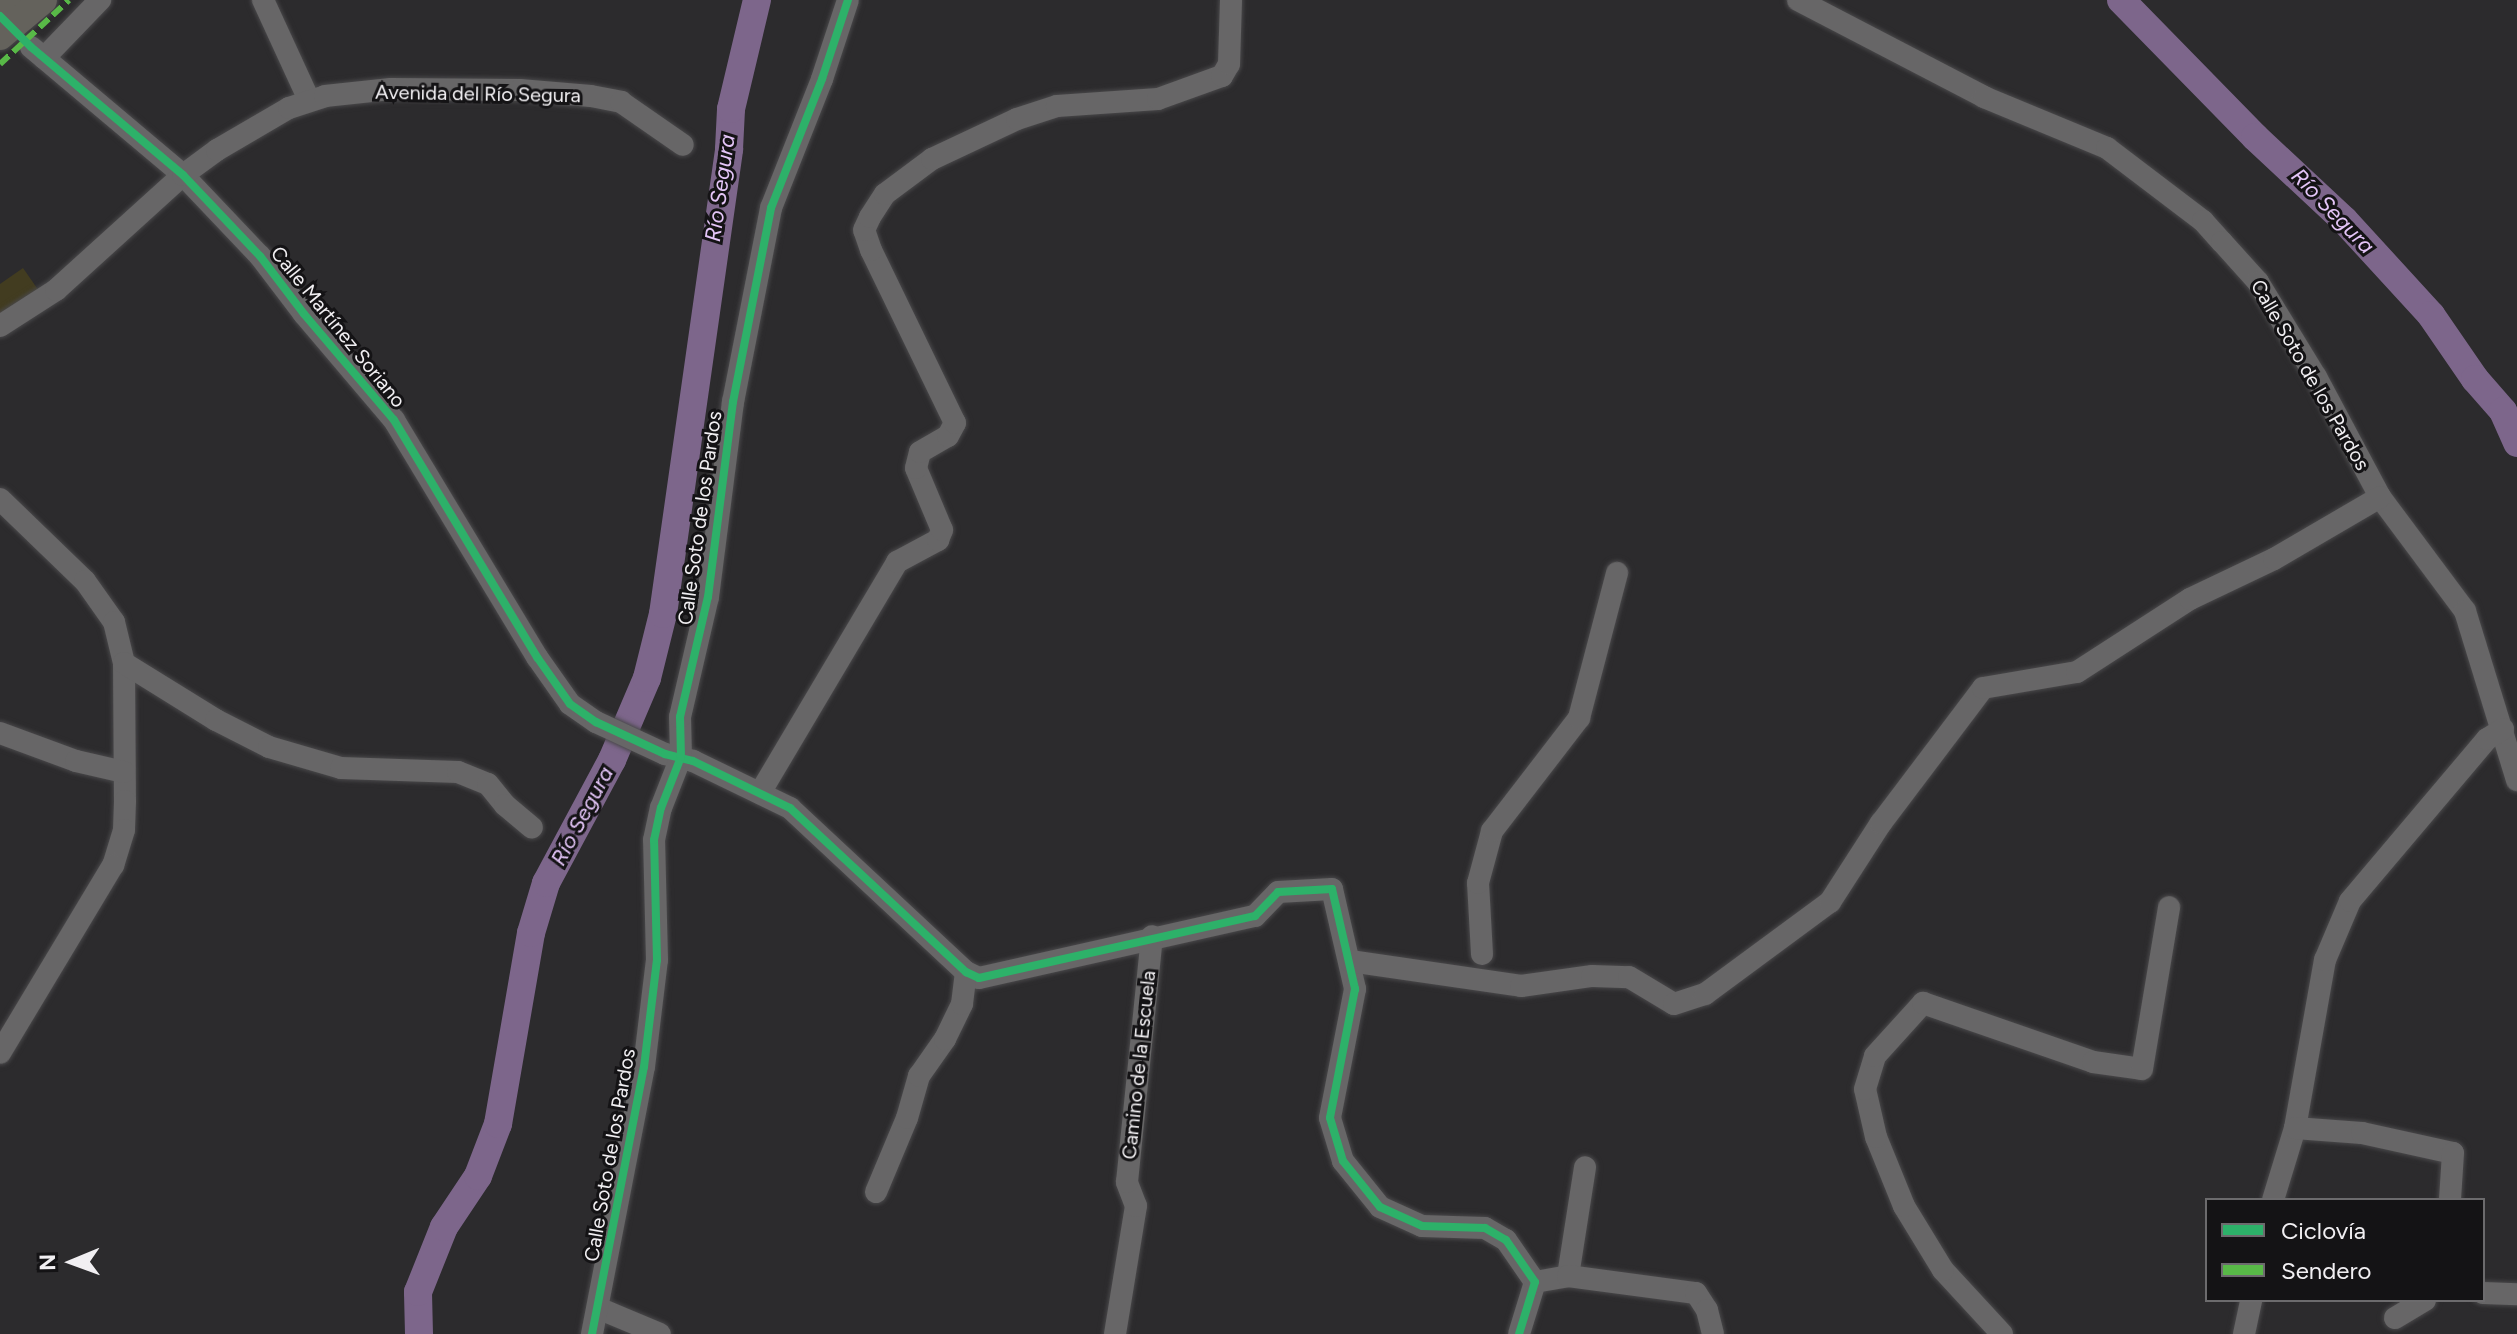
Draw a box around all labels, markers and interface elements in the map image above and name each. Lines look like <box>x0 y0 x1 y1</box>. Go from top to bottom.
street label: Avenida del Río Segura <box>375 80 581 108</box>
water label: Río Segura <box>699 133 741 243</box>
water label: Río Segura <box>2286 163 2380 259</box>
street label: Calle Martínez Soriano <box>266 242 410 412</box>
street label: Calle Soto de los Pardos <box>2246 275 2374 475</box>
street label: Calle Soto de los Pardos <box>673 409 727 627</box>
water label: Río Segura <box>545 762 619 870</box>
street label: Camino de la Escuela <box>1117 969 1161 1161</box>
street label: Calle Soto de los Pardos <box>579 1047 641 1263</box>
legend <box>2205 1198 2485 1302</box>
text: Ciclovía <box>2281 1216 2366 1245</box>
north arrow <box>32 1222 112 1302</box>
text: N <box>34 1254 61 1271</box>
text: Sendero <box>2281 1256 2371 1285</box>

